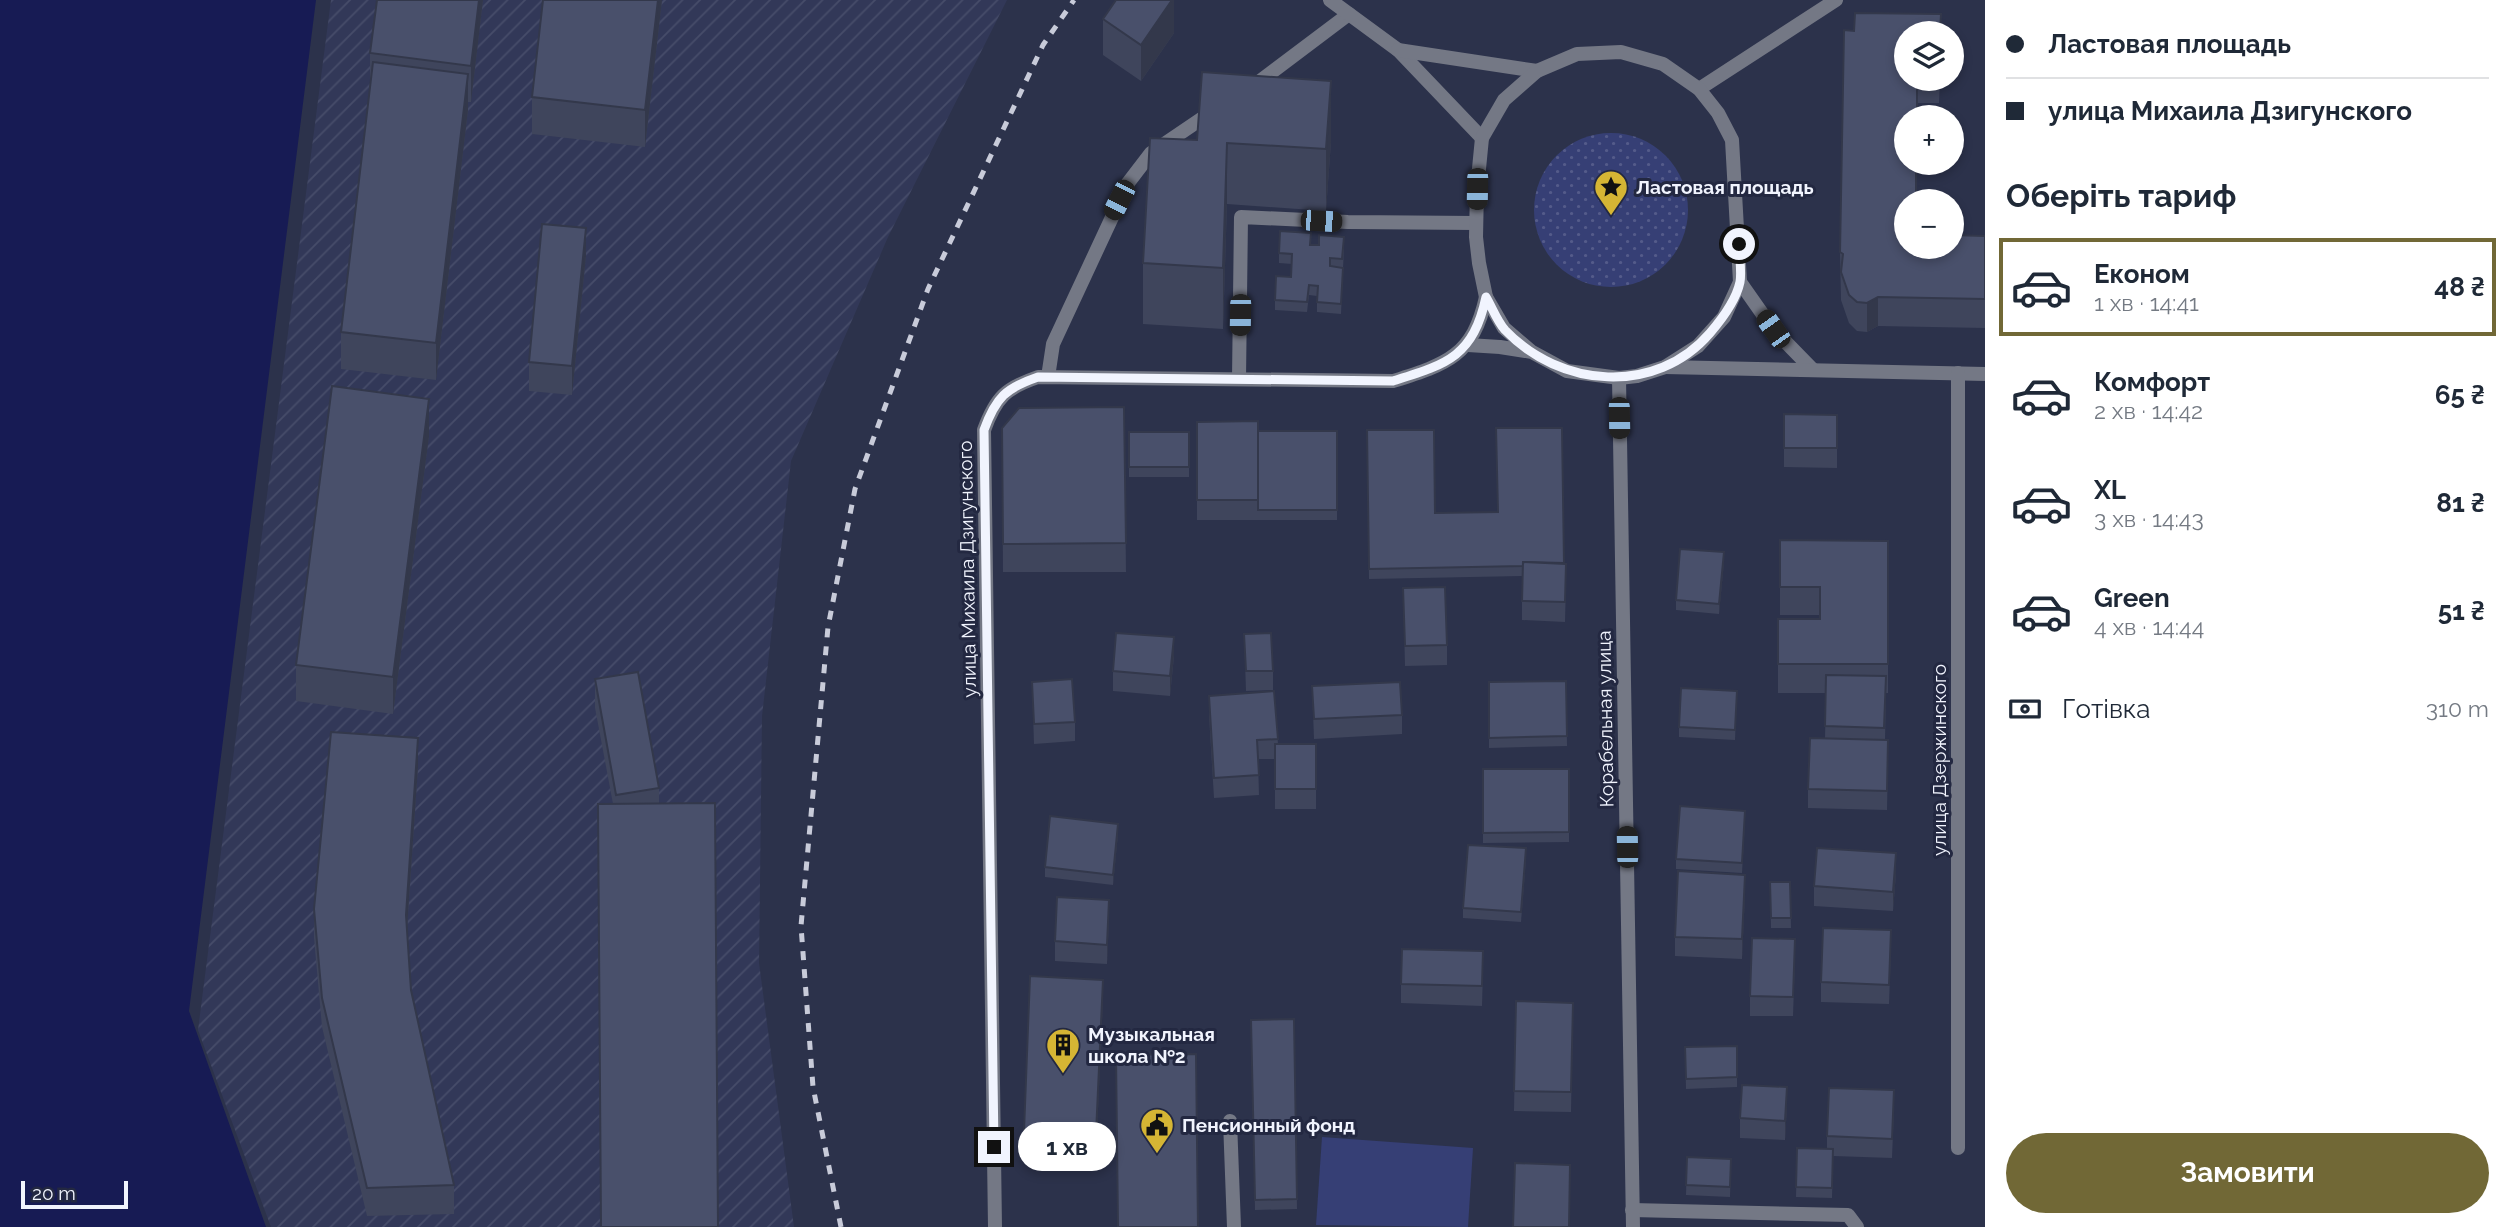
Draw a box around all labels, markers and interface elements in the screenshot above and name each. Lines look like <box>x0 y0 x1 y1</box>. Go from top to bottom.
map controls <box>1894 21 1964 259</box>
button: layers <box>1894 21 1964 91</box>
text: Ластовая площадь <box>2048 29 2291 59</box>
text: улица Михаила Дзигунского <box>2048 96 2412 126</box>
button: + <box>1894 105 1964 175</box>
car <box>1467 168 1488 210</box>
place icon: Ластовая площадь <box>1592 168 1630 217</box>
place label: Ластовая площадь <box>1636 176 1814 198</box>
car <box>1101 177 1138 223</box>
text: Оберіть тариф <box>2006 177 2236 214</box>
button: − <box>1894 189 1964 259</box>
car <box>1300 209 1343 233</box>
route start <box>1723 228 1755 260</box>
icon: car <box>2010 256 2073 319</box>
text: Економ <box>2094 259 2190 289</box>
text: 48 ₴ <box>2434 272 2485 302</box>
text: 1 хв · 14:41 <box>2094 289 2199 316</box>
car <box>1230 294 1251 336</box>
car <box>1753 306 1794 352</box>
icon: car <box>2010 364 2073 427</box>
text: Комфорт <box>2094 367 2210 397</box>
text: 65 ₴ <box>2435 380 2485 410</box>
car <box>1609 397 1630 439</box>
text: 2 хв · 14:42 <box>2094 397 2203 424</box>
street label: улица Михаила Дзигунского <box>954 440 980 698</box>
icon: car <box>2010 472 2073 535</box>
text: XL <box>2094 475 2126 505</box>
text: 81 ₴ <box>2436 488 2485 518</box>
text: 3 хв · 14:43 <box>2094 505 2204 532</box>
icon: car <box>2010 580 2073 643</box>
text: Green <box>2094 583 2170 613</box>
text: 51 ₴ <box>2438 596 2485 626</box>
text: 4 хв · 14:44 <box>2094 613 2204 640</box>
street label: Корабельная улица <box>1592 630 1618 808</box>
street label: улица Дзержинского <box>1928 664 1950 856</box>
icon: cash <box>2006 690 2044 728</box>
text: Готівка <box>2062 694 2151 724</box>
text: 310 m <box>2426 695 2489 722</box>
car <box>1617 826 1638 868</box>
place label: Музыкальная школа №2 <box>1088 1023 1215 1067</box>
building icon: Музыкальная школа №2 <box>1044 1026 1082 1075</box>
public building icon: Пенсионный фонд <box>1138 1106 1176 1155</box>
place label: Пенсионный фонд <box>1182 1114 1355 1136</box>
callout: 1 хв <box>1018 1122 1116 1172</box>
route end <box>978 1131 1010 1163</box>
text: 1 хв <box>1046 1133 1088 1160</box>
button: Замовити <box>2006 1133 2489 1213</box>
scale bar <box>21 1178 128 1210</box>
text: 20 m <box>32 1182 76 1204</box>

